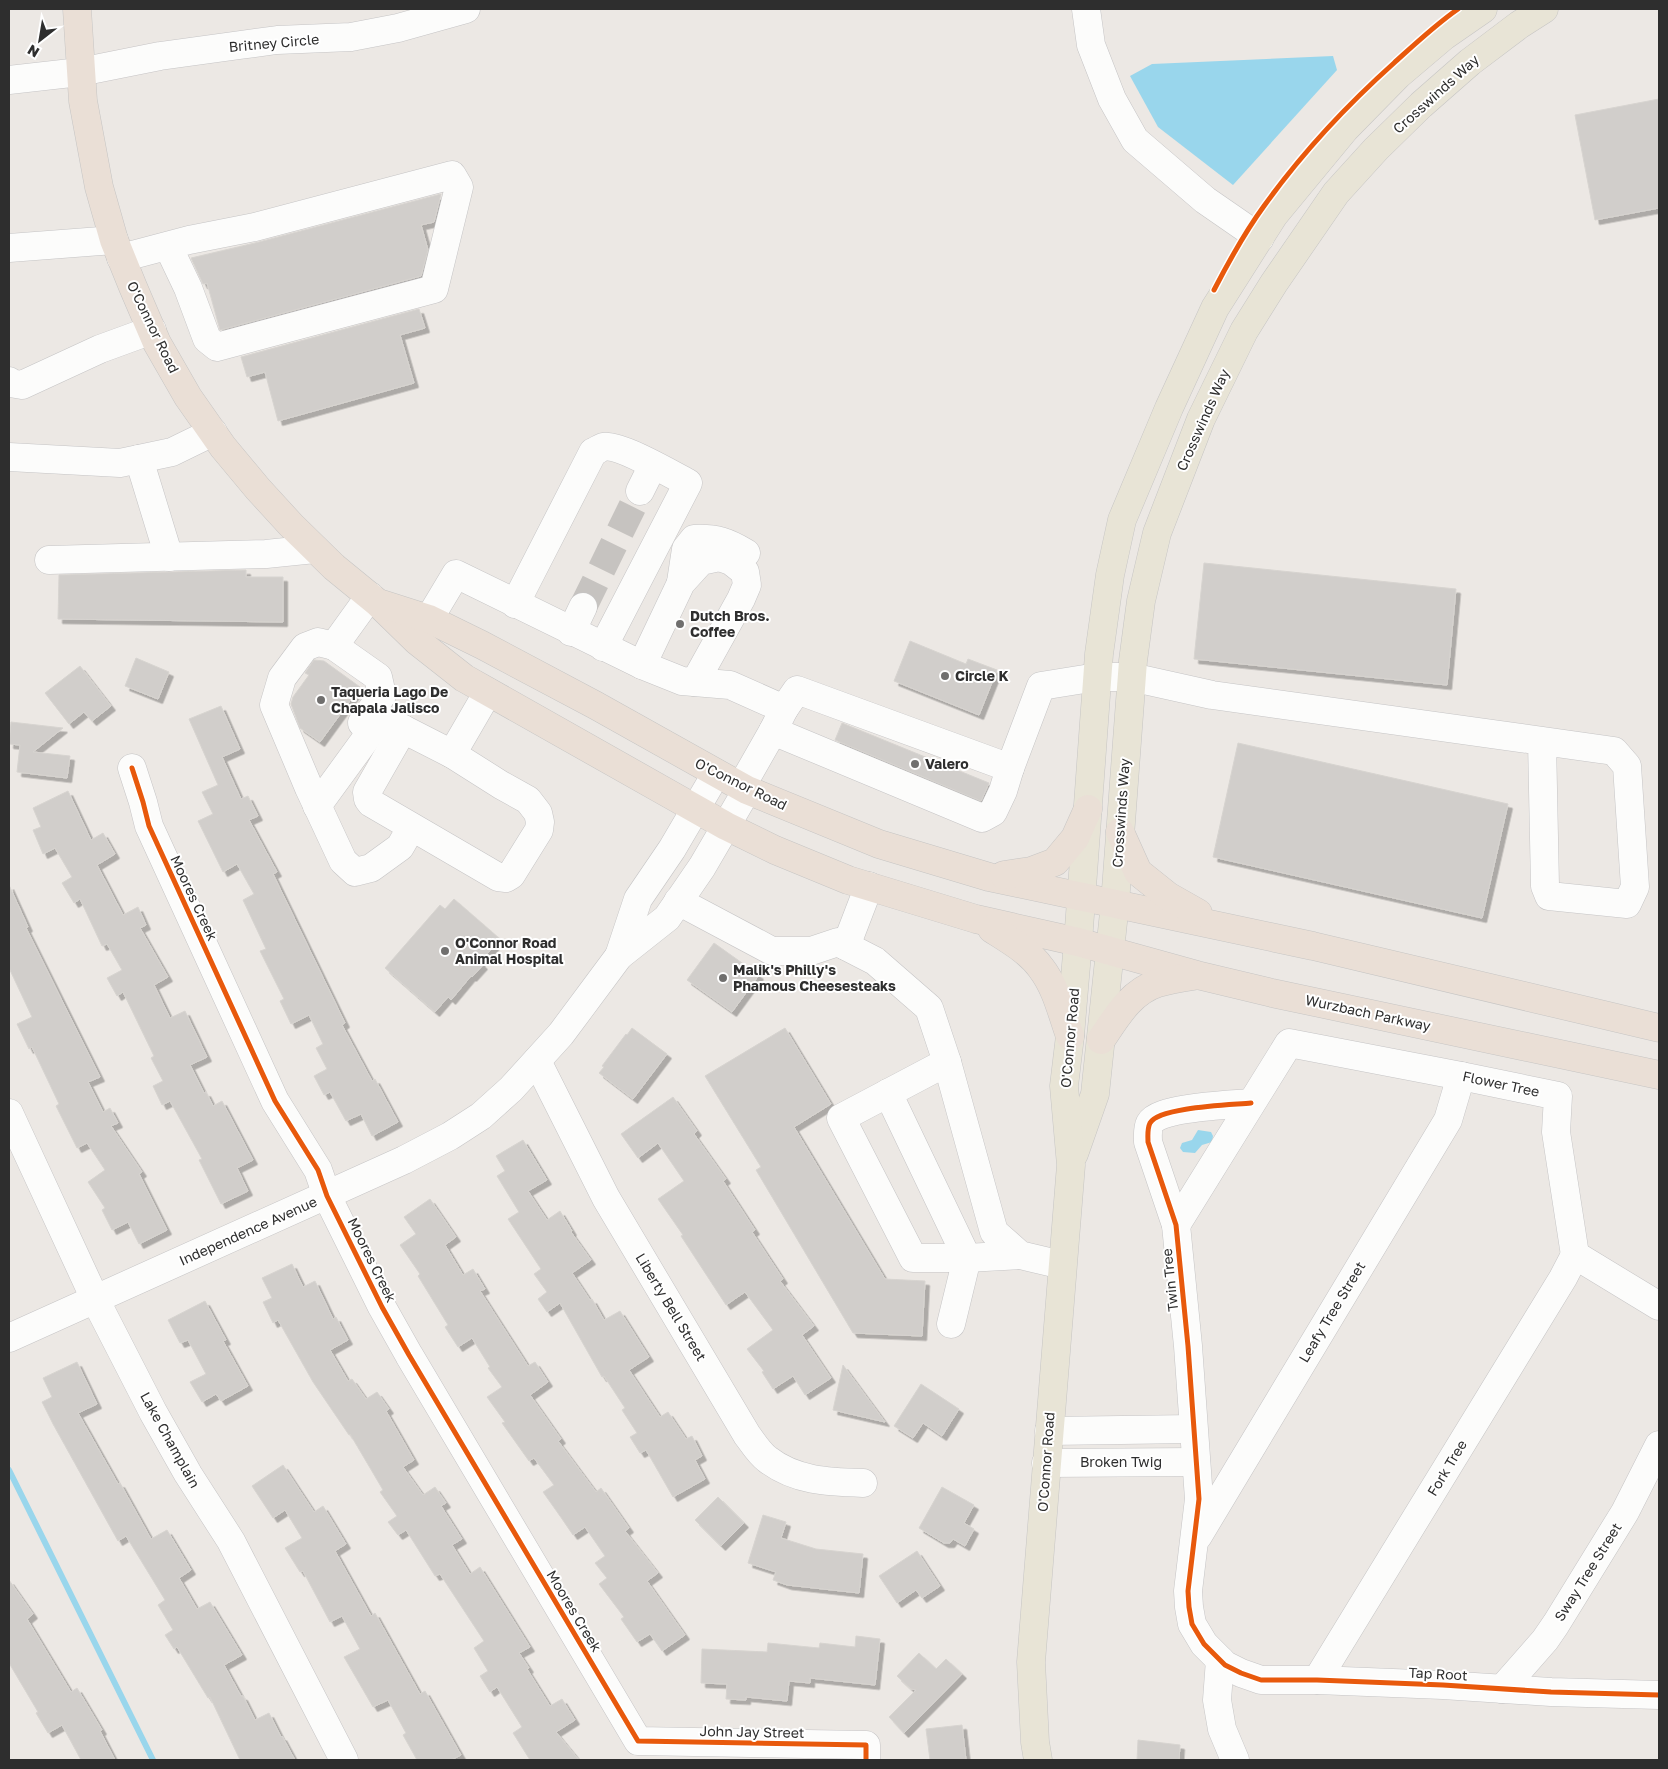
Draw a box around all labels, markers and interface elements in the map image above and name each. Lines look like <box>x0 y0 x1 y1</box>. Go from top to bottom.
north arrow <box>15 15 65 65</box>
street label: Britney Circle <box>228 30 320 55</box>
text: N <box>24 42 42 62</box>
street label: Crosswinds Way <box>1389 51 1482 137</box>
street label: O'Connor Road <box>124 278 183 376</box>
street label: Crosswinds Way <box>1172 366 1233 473</box>
place label: Dutch Bros. Coffee <box>690 607 770 640</box>
marker: Dutch Bros. Coffee <box>674 618 686 630</box>
place label: Circle K <box>955 667 1009 684</box>
marker: Circle K <box>939 670 951 682</box>
place label: Taqueria Lago De Chapala Jalisco <box>331 683 448 716</box>
marker: Taqueria Lago De Chapala Jalisco <box>315 694 327 706</box>
street label: O'Connor Road <box>692 754 790 813</box>
place label: Valero <box>925 755 969 772</box>
marker: Valero <box>909 758 921 770</box>
street label: Crosswinds Way <box>1108 758 1133 868</box>
street label: Moores Creek <box>167 852 222 943</box>
place label: O'Connor Road Animal Hospital <box>455 934 564 967</box>
marker: O'Connor Road Animal Hospital <box>439 945 451 957</box>
place label: Malik's Philly's Phamous Cheesesteaks <box>733 961 896 994</box>
marker: Malik's Philly's Phamous Cheesesteaks <box>717 972 729 984</box>
street label: O'Connor Road <box>1057 987 1082 1089</box>
street label: Wurzbach Parkway <box>1304 991 1432 1034</box>
street label: Flower Tree <box>1461 1067 1541 1100</box>
street label: Independence Avenue <box>176 1192 319 1269</box>
street label: Moores Creek <box>345 1215 400 1305</box>
street label: Twin Tree <box>1158 1248 1181 1313</box>
street label: Liberty Bell Street <box>633 1250 710 1364</box>
street label: Leafy Tree Street <box>1295 1258 1368 1365</box>
street label: Lake Champlain <box>137 1389 204 1491</box>
street label: O'Connor Road <box>1034 1411 1057 1513</box>
street label: Fork Tree <box>1423 1437 1470 1499</box>
street label: Broken Twig <box>1080 1453 1162 1470</box>
street label: Sway Tree Street <box>1550 1519 1625 1624</box>
street label: Moores Creek <box>543 1567 605 1655</box>
street label: Tap Root <box>1408 1663 1468 1684</box>
street label: John Jay Street <box>699 1722 805 1741</box>

